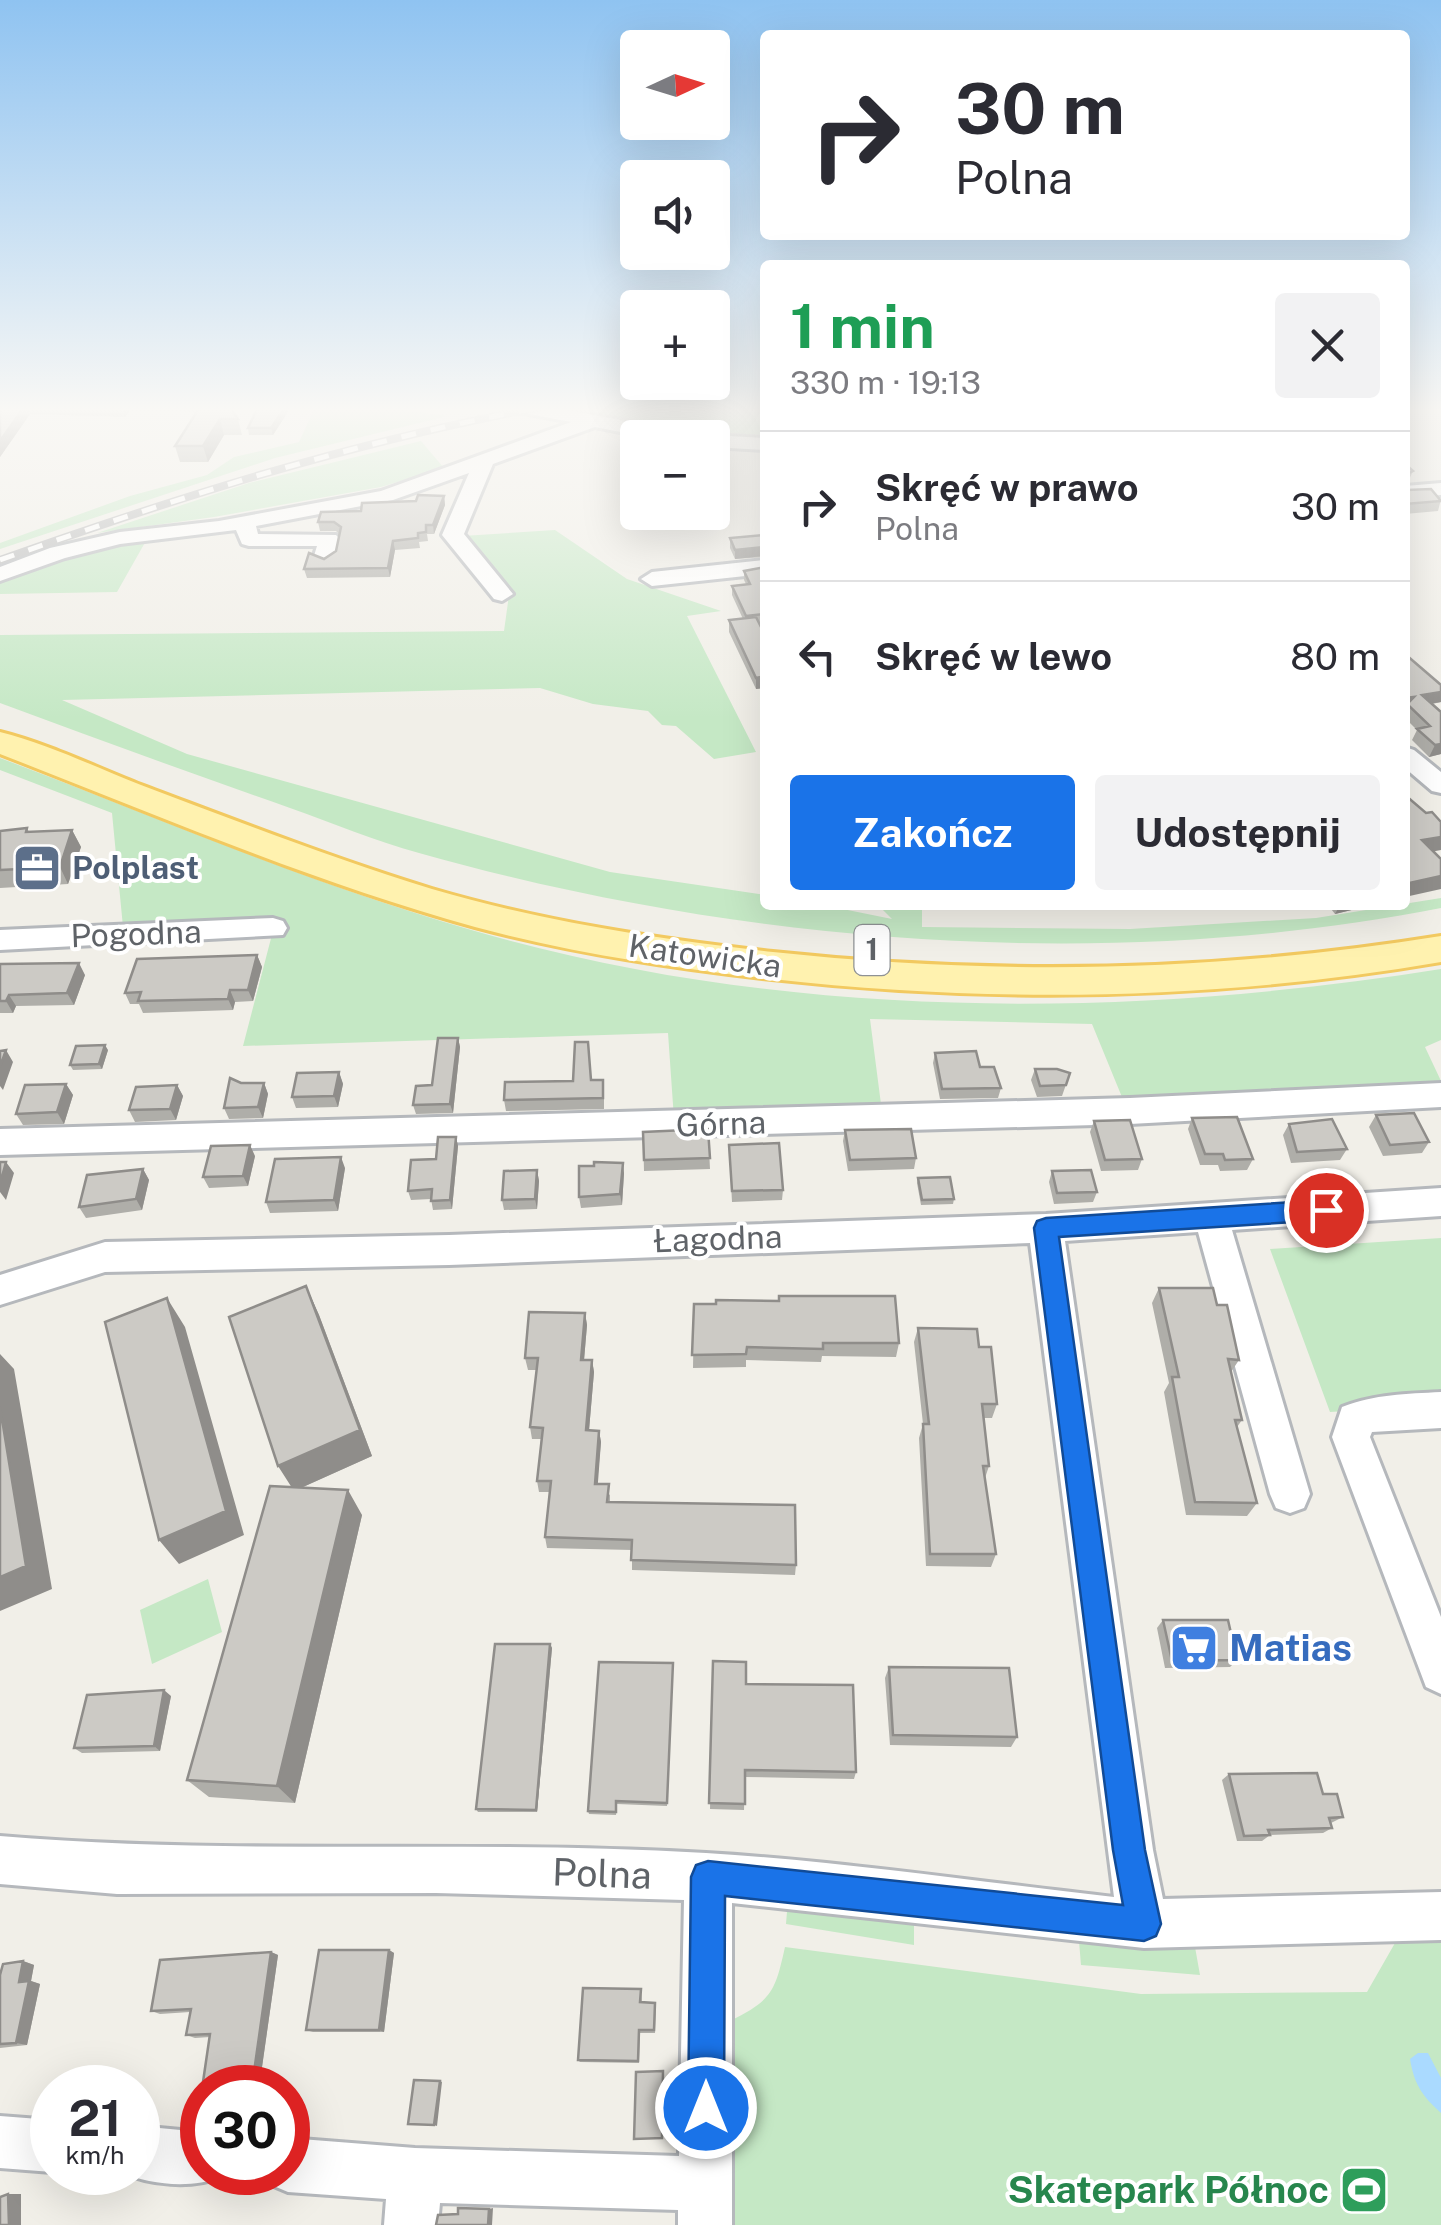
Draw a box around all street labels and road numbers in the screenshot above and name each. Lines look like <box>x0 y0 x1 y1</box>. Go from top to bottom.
street label: Pogodna <box>70 913 202 954</box>
road number: 1 <box>854 925 890 975</box>
street label: Katowicka <box>626 926 784 985</box>
street label: Górna <box>675 1103 767 1144</box>
street label: Łagodna <box>653 1218 783 1259</box>
street label: Polna <box>551 1849 653 1898</box>

